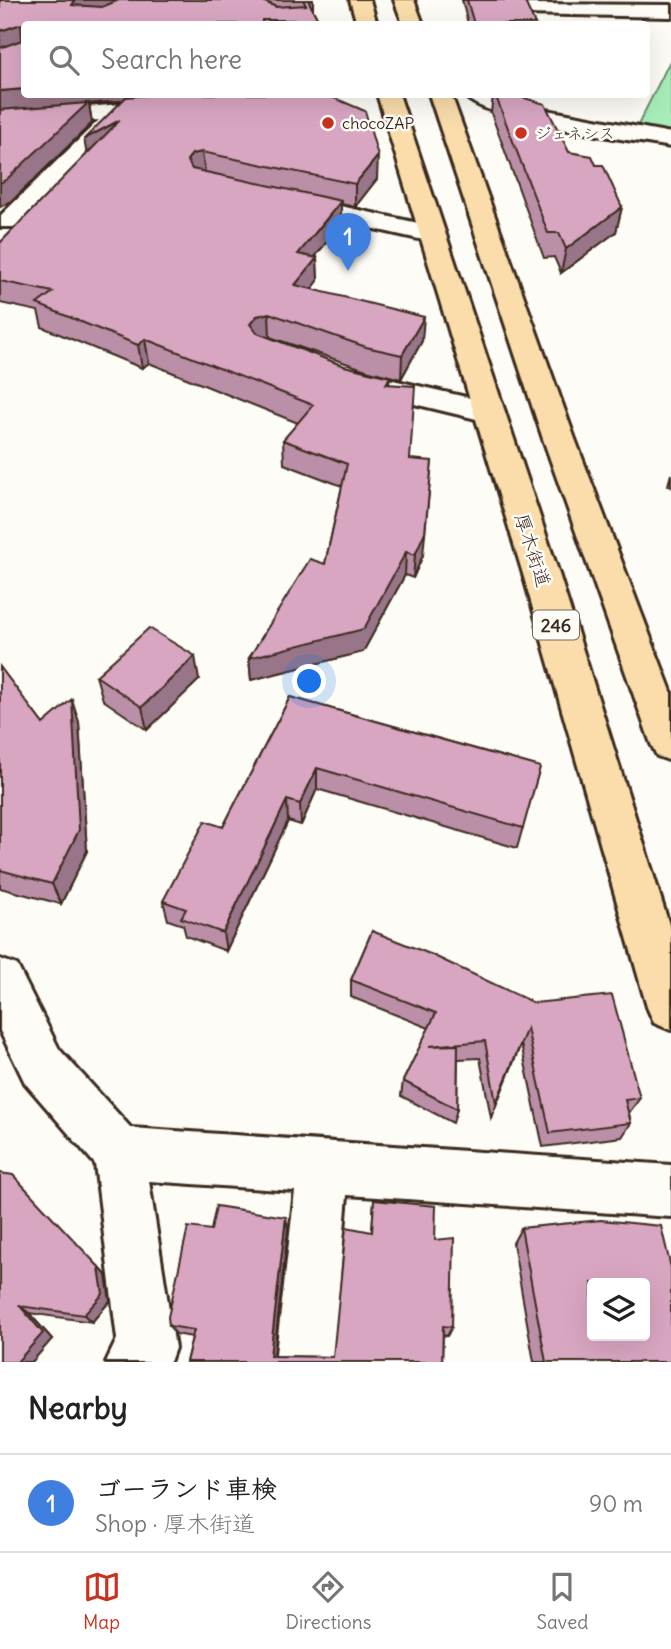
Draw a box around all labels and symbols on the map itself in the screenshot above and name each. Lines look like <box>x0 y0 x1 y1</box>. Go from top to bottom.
place label: chocoZAP <box>342 113 414 133</box>
marker: chocoZAP <box>320 115 336 131</box>
place label: ジェネシス <box>535 123 615 143</box>
marker: ジェネシス <box>513 125 529 141</box>
pin: 1 <box>325 213 371 271</box>
street label: 厚木街道 <box>510 510 556 590</box>
road number: 246 <box>533 610 579 640</box>
your location <box>292 664 326 698</box>

